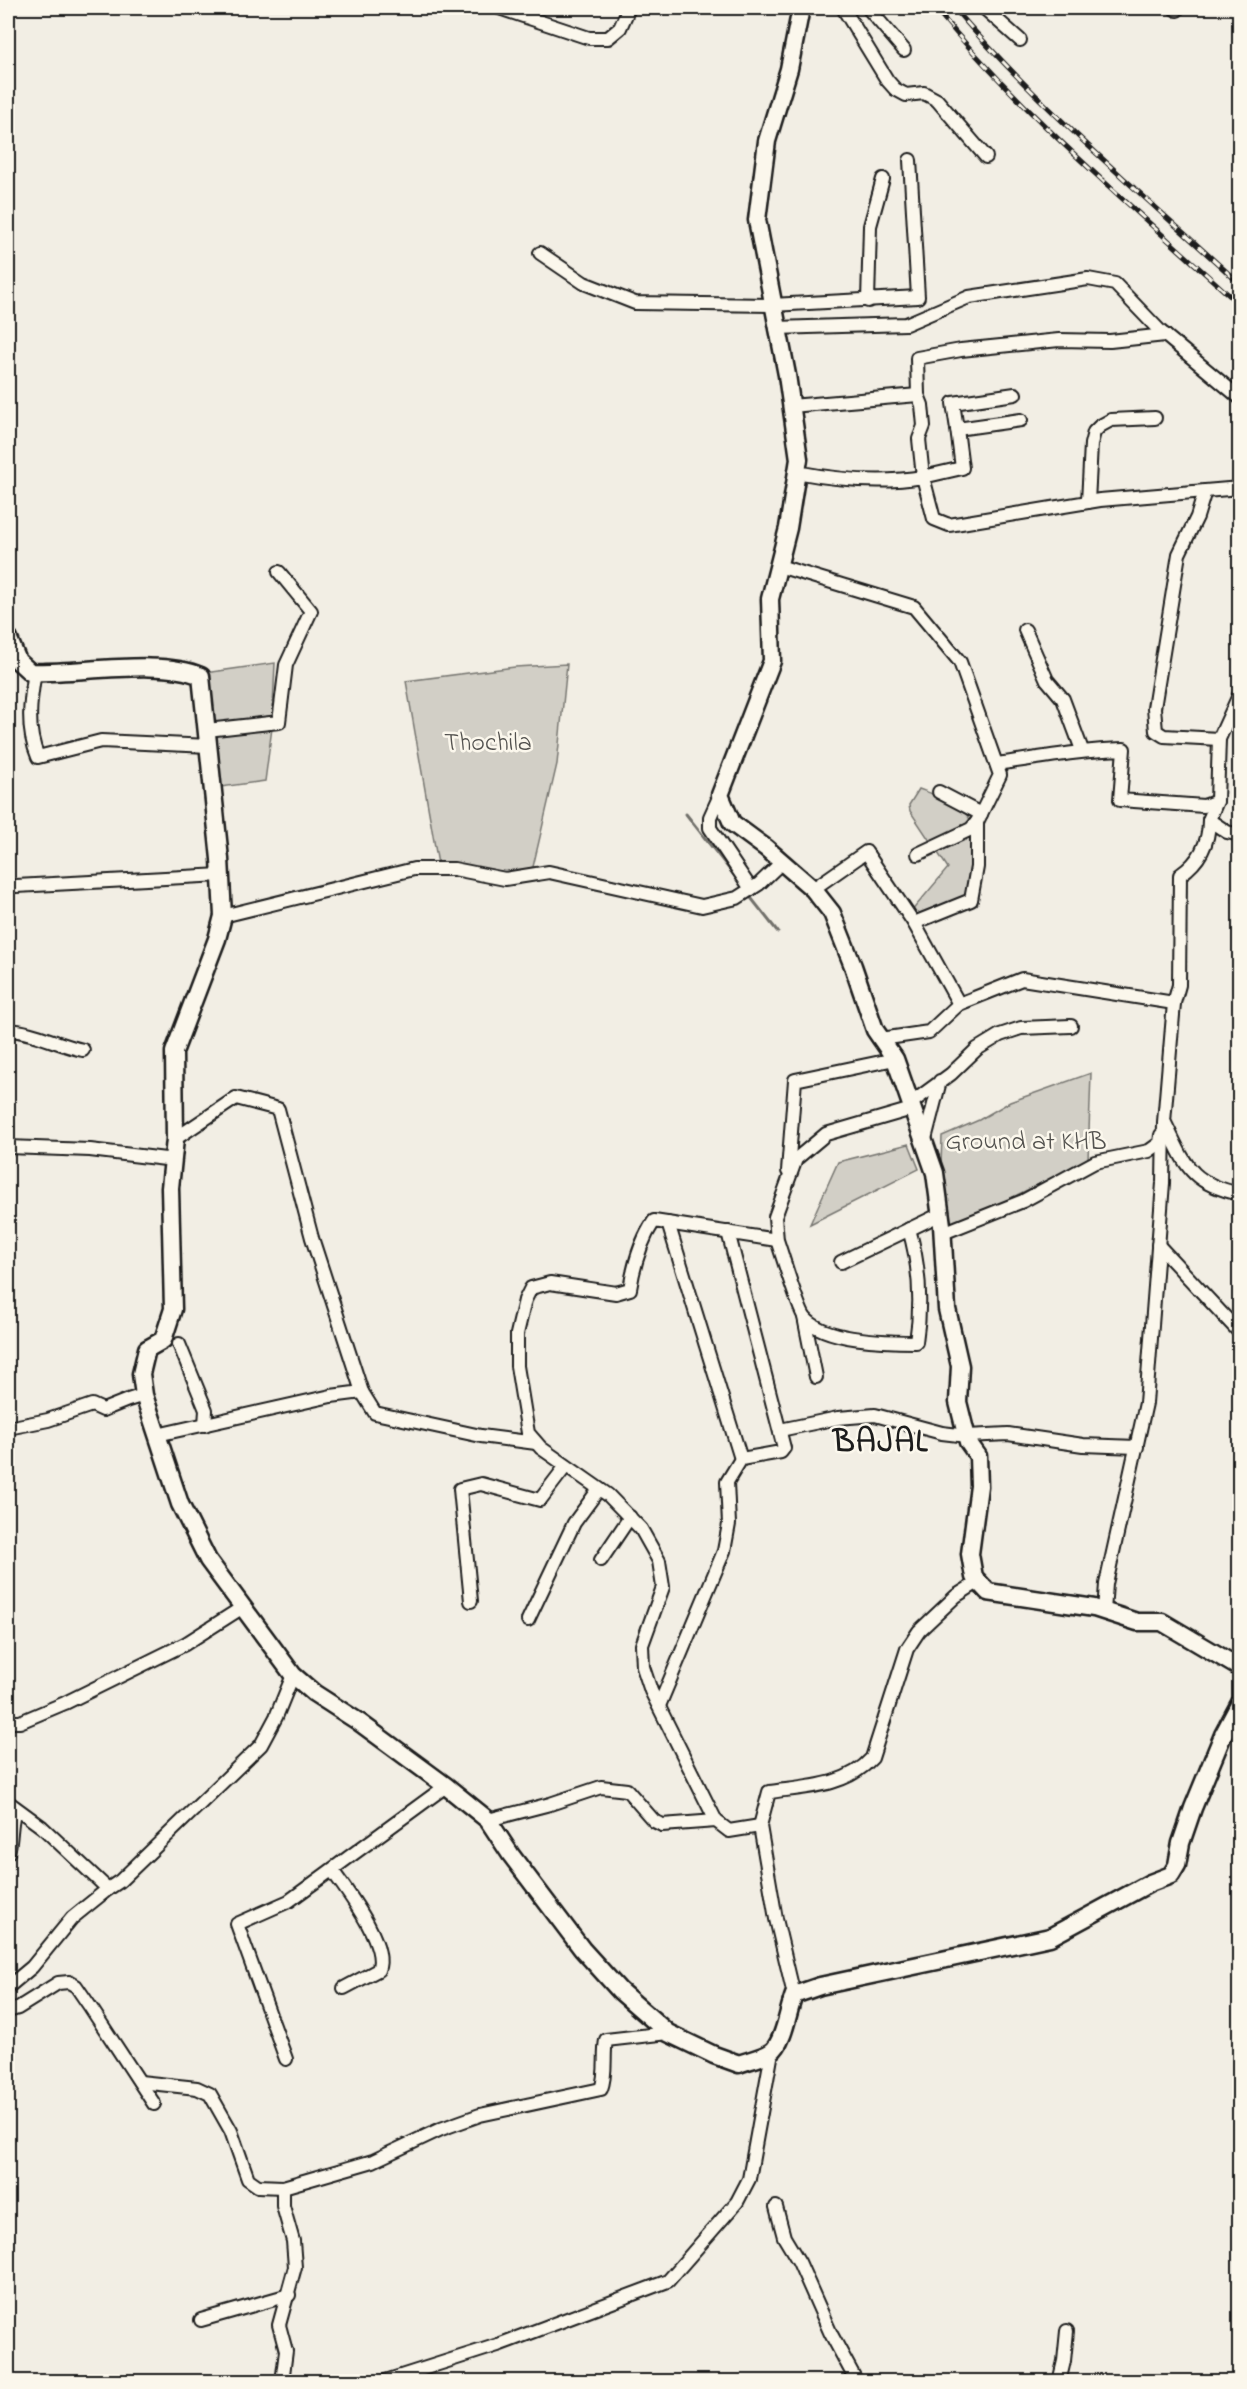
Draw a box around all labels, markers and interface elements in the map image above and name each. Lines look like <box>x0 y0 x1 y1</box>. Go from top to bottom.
park label: Thochila <box>444 725 532 763</box>
park label: Ground at KHB <box>945 1124 1107 1162</box>
district label: BAJAL <box>831 1420 929 1467</box>

